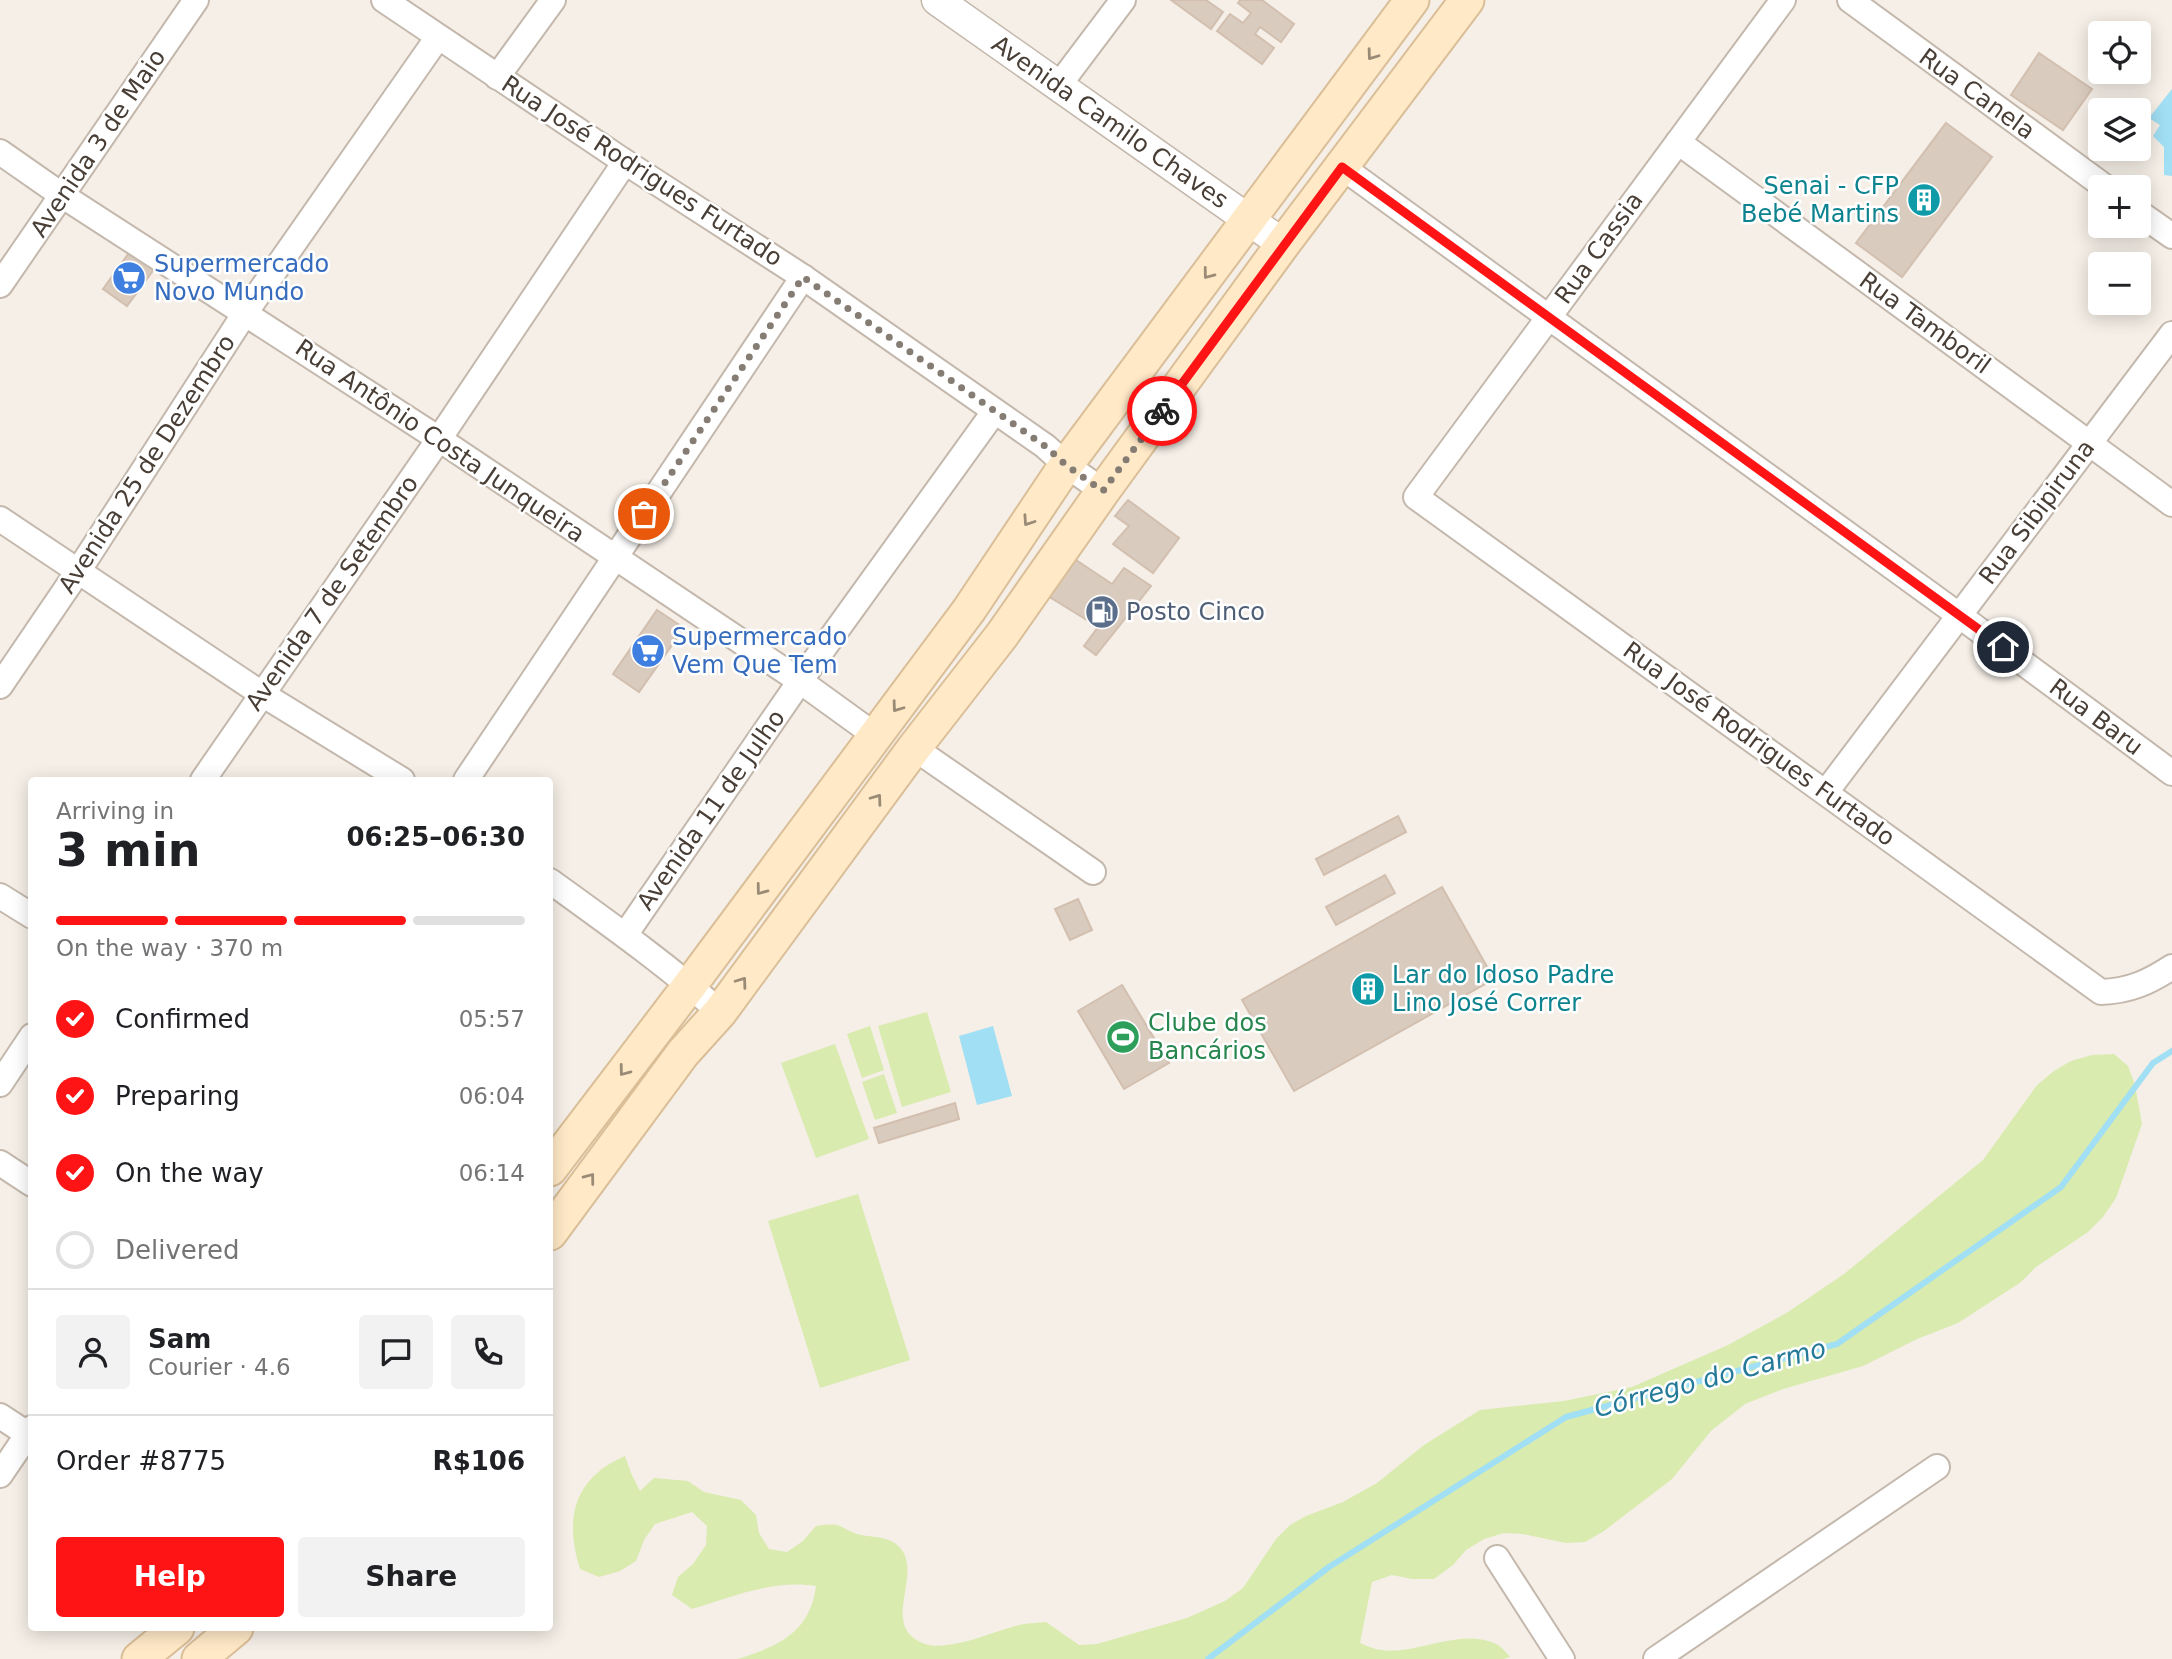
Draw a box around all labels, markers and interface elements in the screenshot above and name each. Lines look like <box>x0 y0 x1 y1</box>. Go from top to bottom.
map controls <box>2088 21 2151 315</box>
button: locate <box>2088 21 2151 84</box>
street label: Avenida Camilo Chaves <box>986 30 1234 214</box>
street label: Rua Canela <box>1914 43 2040 145</box>
street label: Avenida 3 de Maio <box>25 44 171 242</box>
one-way arrow <box>1367 47 1380 60</box>
street label: Rua José Rodrigues Furtado <box>496 70 788 272</box>
button: layers <box>2088 98 2151 161</box>
place label: Senai - CFP Bebé Martins <box>1741 172 1899 228</box>
button: + <box>2088 175 2151 238</box>
building icon: Senai - CFP Bebé Martins <box>1905 181 1943 219</box>
street label: Rua Cassia <box>1549 187 1649 309</box>
place label: Supermercado Novo Mundo <box>154 250 329 306</box>
button: − <box>2088 252 2151 315</box>
supermarket icon: Supermercado Novo Mundo <box>110 259 148 297</box>
one-way arrow <box>1204 266 1217 279</box>
street label: Rua Tamboril <box>1854 266 1996 380</box>
street label: Avenida 25 de Dezembro <box>53 330 241 598</box>
street label: Rua Antônio Costa Junqueira <box>290 334 590 548</box>
courier <box>1127 376 1197 446</box>
icon: bike <box>1143 392 1181 430</box>
street label: Rua Sibipiruna <box>1974 434 2100 590</box>
street label: Avenida 7 de Setembro <box>240 470 424 716</box>
pin <box>614 484 674 544</box>
icon: bag <box>625 495 663 533</box>
one-way arrow <box>1024 514 1037 527</box>
fuel station icon: Posto Cinco <box>1083 593 1121 631</box>
place label: Posto Cinco <box>1126 598 1265 626</box>
pin <box>1973 617 2033 677</box>
place label: Supermercado Vem Que Tem <box>672 623 847 679</box>
icon: home <box>1984 628 2022 666</box>
supermarket icon: Supermercado Vem Que Tem <box>629 632 667 670</box>
street label: Rua José Rodrigues Furtado <box>1618 636 1900 852</box>
street label: Rua Baru <box>2044 673 2148 761</box>
one-way arrow <box>893 699 905 712</box>
street label: Avenida 11 de Julho <box>631 704 791 916</box>
one-way arrow <box>869 794 881 806</box>
text: Arriving in <box>56 798 174 824</box>
text: 06:25–06:30 <box>346 822 525 852</box>
text: 3 min <box>56 823 200 877</box>
one-way arrow <box>757 882 770 894</box>
text: On the way · 370 m <box>56 935 283 961</box>
place label: Lar do Idoso Padre Lino José Correr <box>1392 961 1614 1017</box>
building icon: Lar do Idoso Padre Lino José Correr <box>1349 970 1387 1008</box>
one-way arrow <box>734 977 746 989</box>
icon: check <box>56 1000 94 1038</box>
text: Confirmed <box>115 1004 250 1034</box>
text: 05:57 <box>459 1006 525 1032</box>
place label: Clube dos Bancários <box>1148 1009 1267 1065</box>
sports icon: Clube dos Bancários <box>1104 1018 1142 1056</box>
one-way arrow <box>620 1063 633 1076</box>
icon: check <box>56 1077 94 1115</box>
text: Preparing <box>115 1081 240 1111</box>
text: 06:04 <box>459 1083 525 1109</box>
icon: check <box>56 1154 94 1192</box>
text: On the way <box>115 1158 264 1188</box>
text: 06:14 <box>459 1160 525 1186</box>
one-way arrow <box>582 1173 594 1186</box>
text: Delivered <box>115 1235 239 1265</box>
button: person <box>56 1315 130 1389</box>
button: chat <box>359 1315 433 1389</box>
button: phone <box>451 1315 525 1389</box>
text: Sam <box>148 1324 211 1354</box>
water label: Córrego do Carmo <box>1591 1333 1829 1423</box>
text: Courier · 4.6 <box>148 1354 291 1380</box>
text: Order #8775 <box>56 1446 226 1476</box>
text: R$106 <box>433 1446 525 1476</box>
button: Help <box>56 1537 284 1617</box>
button: Share <box>298 1537 525 1617</box>

